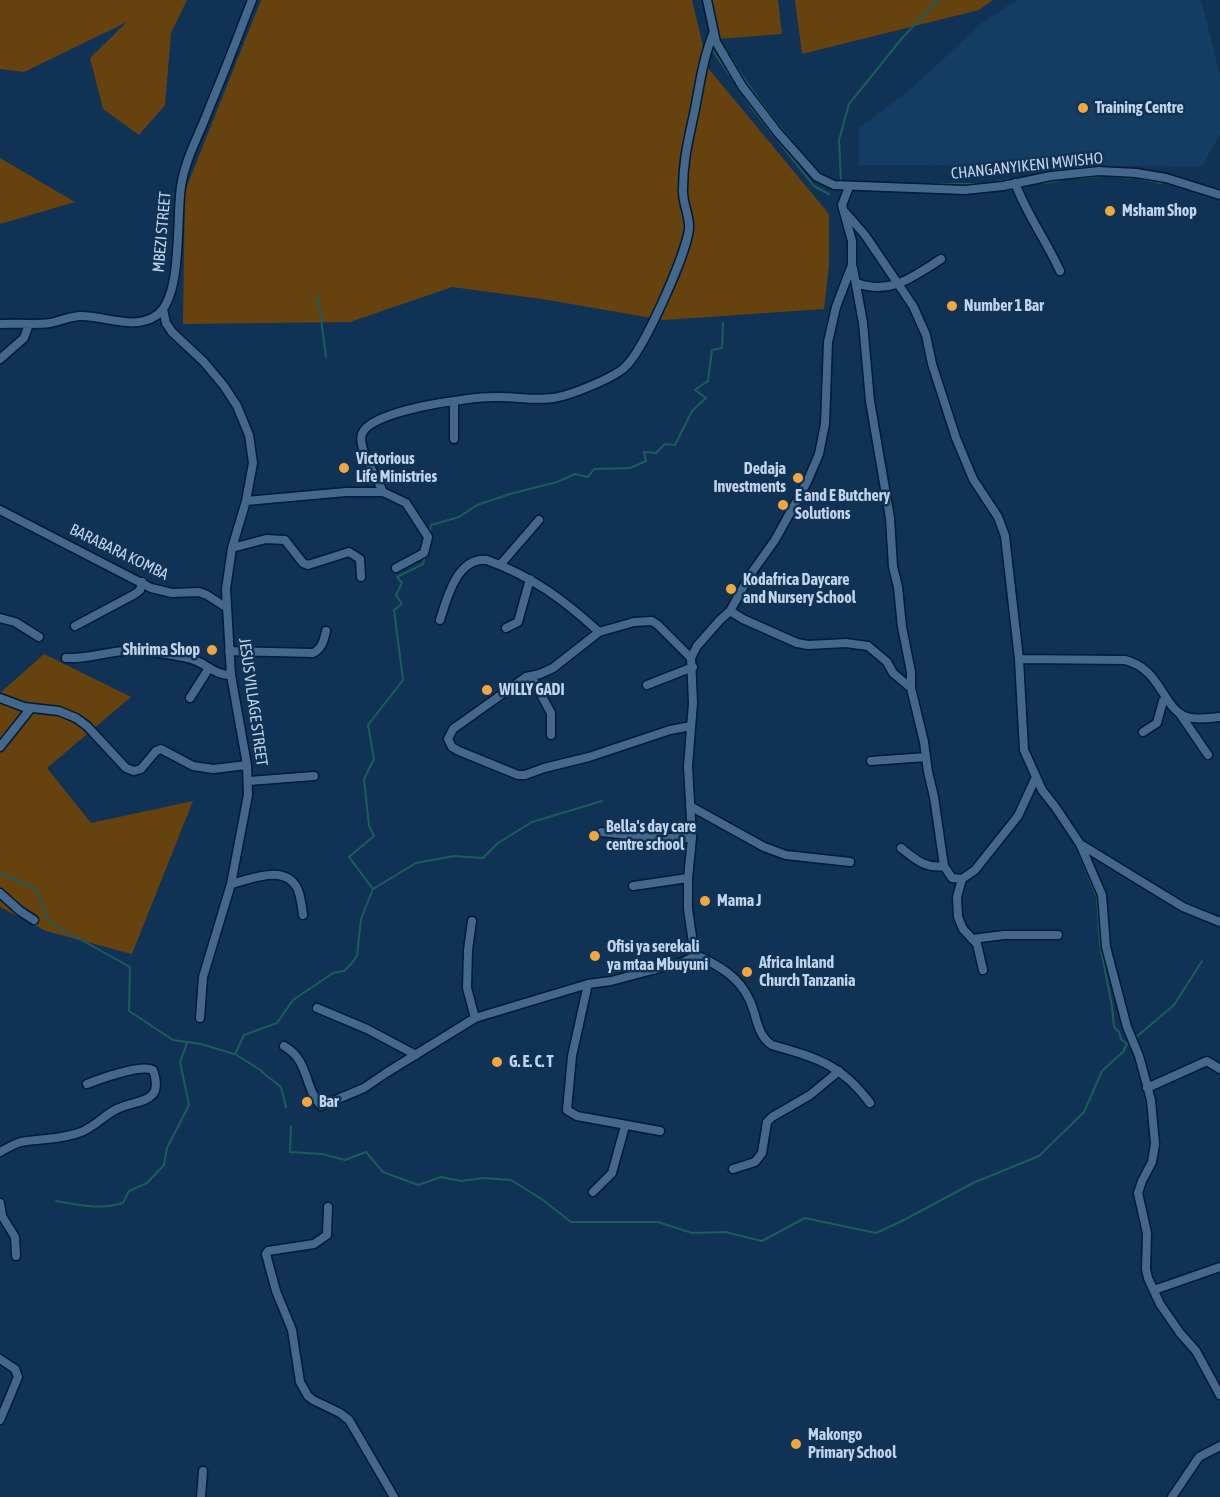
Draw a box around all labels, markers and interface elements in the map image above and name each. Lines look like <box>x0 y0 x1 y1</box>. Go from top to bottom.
place label: Training Centre <box>1095 98 1184 118</box>
marker: Training Centre <box>1076 101 1090 115</box>
street label: CHANGANYIKENI MWISHO <box>950 148 1104 184</box>
street label: MBEZI STREET <box>149 191 175 273</box>
place label: Msham Shop <box>1122 201 1197 221</box>
marker: Msham Shop <box>1103 204 1117 218</box>
place label: Number 1 Bar <box>964 296 1044 316</box>
marker: Number 1 Bar <box>945 299 959 313</box>
place label: Victorious Life Ministries <box>356 449 437 487</box>
place label: Dedaja Investments <box>713 459 786 497</box>
marker: Victorious Life Ministries <box>337 461 351 475</box>
marker: Dedaja Investments <box>791 471 805 485</box>
place label: E and E Butchery Solutions <box>795 486 890 524</box>
marker: E and E Butchery Solutions <box>776 498 790 512</box>
street label: BARABARA KOMBA <box>66 520 172 584</box>
place label: Kodafrica Daycare and Nursery School <box>743 570 856 608</box>
marker: Kodafrica Daycare and Nursery School <box>724 582 738 596</box>
street label: JESUS VILLAGE STREET <box>235 637 271 767</box>
place label: Shirima Shop <box>123 640 200 660</box>
marker: Shirima Shop <box>205 643 219 657</box>
place label: WILLY GADI <box>499 680 565 700</box>
marker: WILLY GADI <box>480 683 494 697</box>
place label: Bella's day care centre school <box>606 817 696 855</box>
marker: Bella's day care centre school <box>587 829 601 843</box>
place label: Mama J <box>717 891 761 911</box>
marker: Mama J <box>698 894 712 908</box>
place label: Ofisi ya serekali ya mtaa Mbuyuni <box>607 937 708 975</box>
marker: Ofisi ya serekali ya mtaa Mbuyuni <box>588 949 602 963</box>
place label: Africa Inland Church Tanzania <box>759 953 855 991</box>
marker: Africa Inland Church Tanzania <box>740 965 754 979</box>
place label: G. E. C. T <box>509 1052 554 1072</box>
marker: G. E. C. T <box>490 1055 504 1069</box>
place label: Bar <box>319 1092 339 1112</box>
marker: Bar <box>300 1095 314 1109</box>
place label: Makongo Primary School <box>808 1425 896 1463</box>
marker: Makongo Primary School <box>789 1437 803 1451</box>

